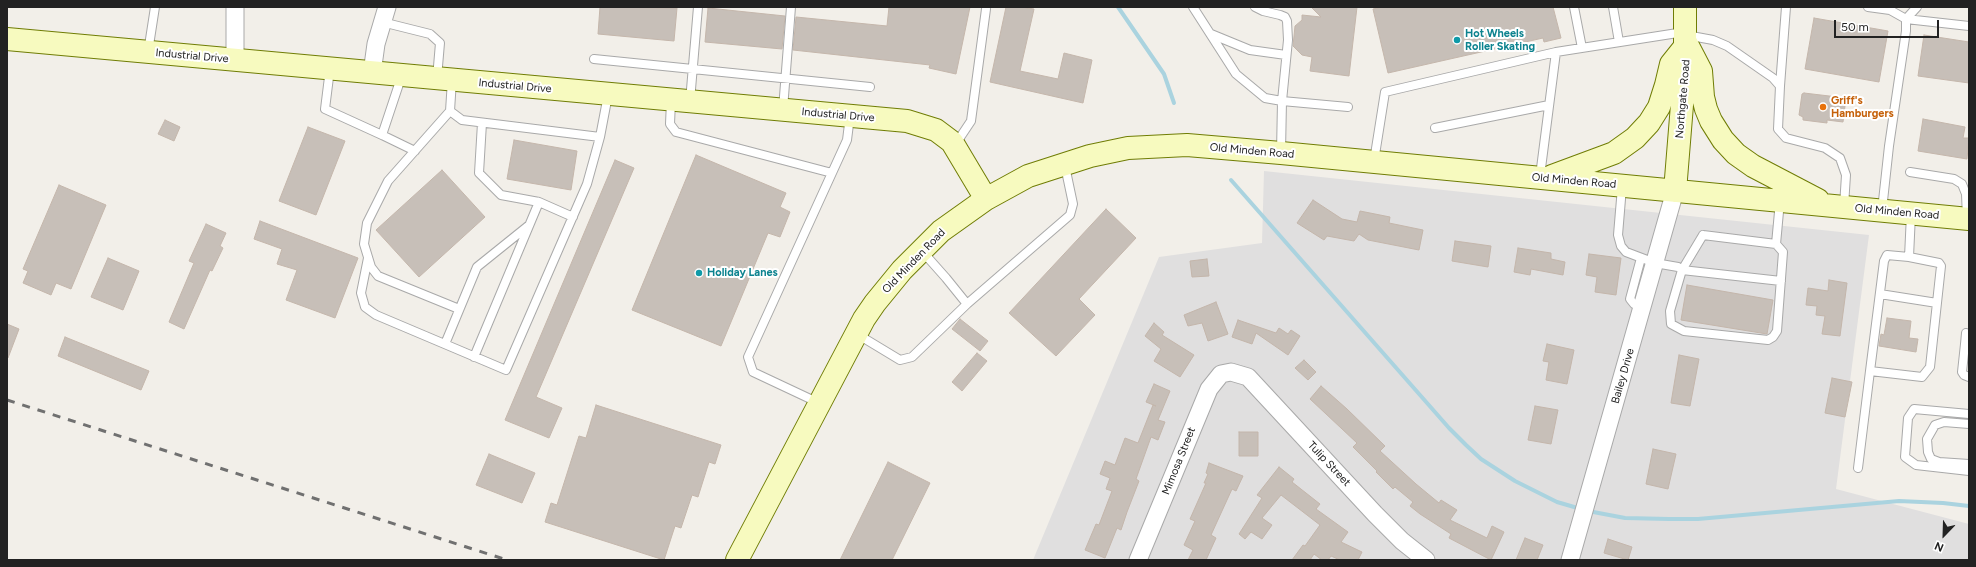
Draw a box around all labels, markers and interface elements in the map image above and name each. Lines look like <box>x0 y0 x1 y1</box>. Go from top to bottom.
scale bar <box>1836 12 1941 38</box>
text: 50 m <box>1841 20 1869 34</box>
place label: Hot Wheels Roller Skating <box>1465 27 1535 53</box>
marker: Hot Wheels Roller Skating <box>1452 35 1462 45</box>
street label: Industrial Drive <box>155 46 229 66</box>
street label: Northgate Road <box>1673 59 1693 139</box>
street label: Industrial Drive <box>478 76 552 96</box>
place label: Griff's Hamburgers <box>1831 94 1894 120</box>
marker: Griff's Hamburgers <box>1818 102 1828 112</box>
street label: Industrial Drive <box>801 105 875 125</box>
street label: Old Minden Road <box>1209 141 1295 161</box>
street label: Old Minden Road <box>1531 171 1617 191</box>
street label: Old Minden Road <box>1854 202 1940 222</box>
street label: Old Minden Road <box>880 226 948 296</box>
place label: Holiday Lanes <box>707 266 778 280</box>
marker: Holiday Lanes <box>694 268 704 278</box>
street label: Bailey Drive <box>1609 347 1637 405</box>
street label: Mimosa Street <box>1159 425 1199 497</box>
street label: Tulip Street <box>1305 439 1353 489</box>
north arrow <box>1924 515 1964 555</box>
text: N <box>1933 539 1946 554</box>

